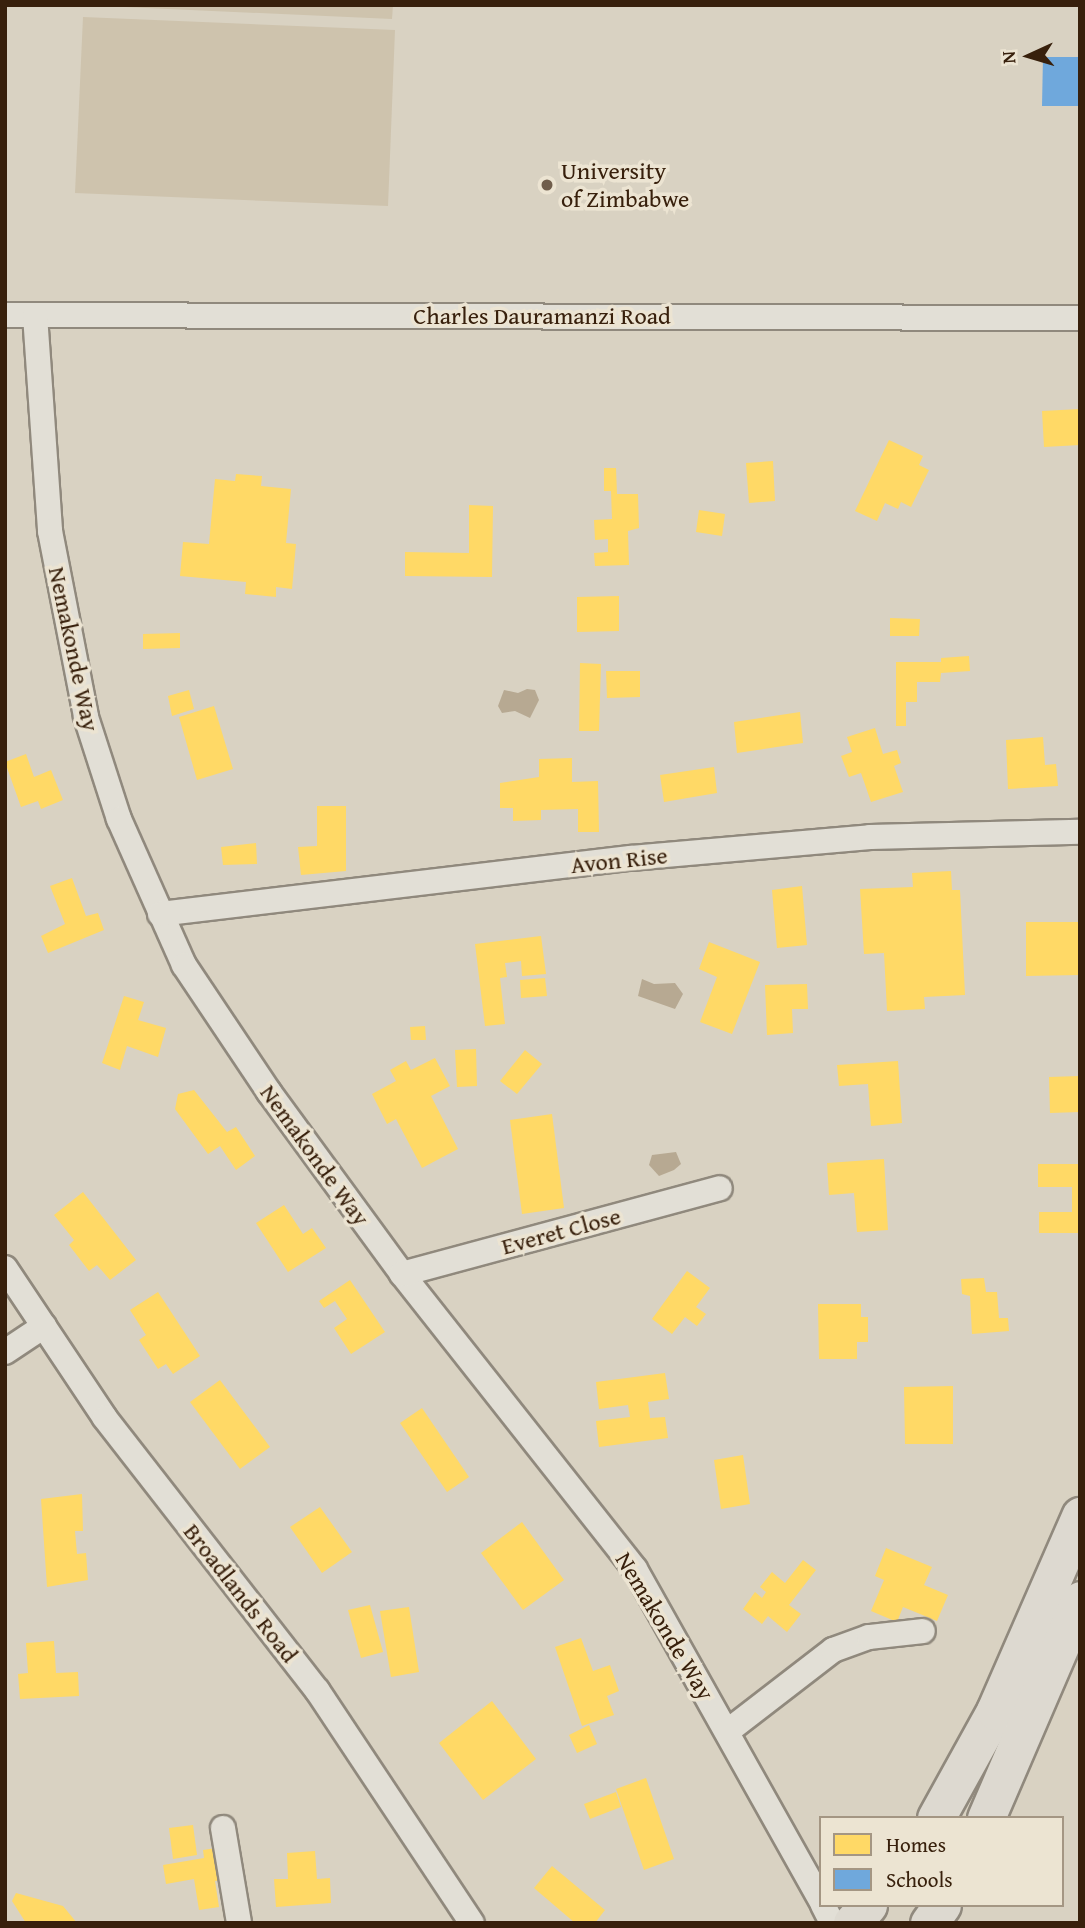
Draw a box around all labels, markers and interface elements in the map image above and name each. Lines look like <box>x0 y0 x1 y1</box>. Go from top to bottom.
north arrow <box>994 21 1064 91</box>
text: N <box>994 50 1022 65</box>
place label: University of Zimbabwe <box>561 157 689 213</box>
marker: University of Zimbabwe <box>539 177 555 193</box>
street label: Charles Dauramanzi Road <box>413 302 671 330</box>
street label: Nemakonde Way <box>43 564 105 734</box>
street label: Avon Rise <box>569 841 669 879</box>
street label: Nemakonde Way <box>254 1079 376 1231</box>
street label: Everet Close <box>498 1201 624 1261</box>
street label: Broadlands Road <box>178 1518 304 1668</box>
street label: Nemakonde Way <box>610 1547 720 1705</box>
legend <box>819 1816 1064 1907</box>
text: Homes <box>886 1829 946 1860</box>
text: Schools <box>886 1864 953 1895</box>

